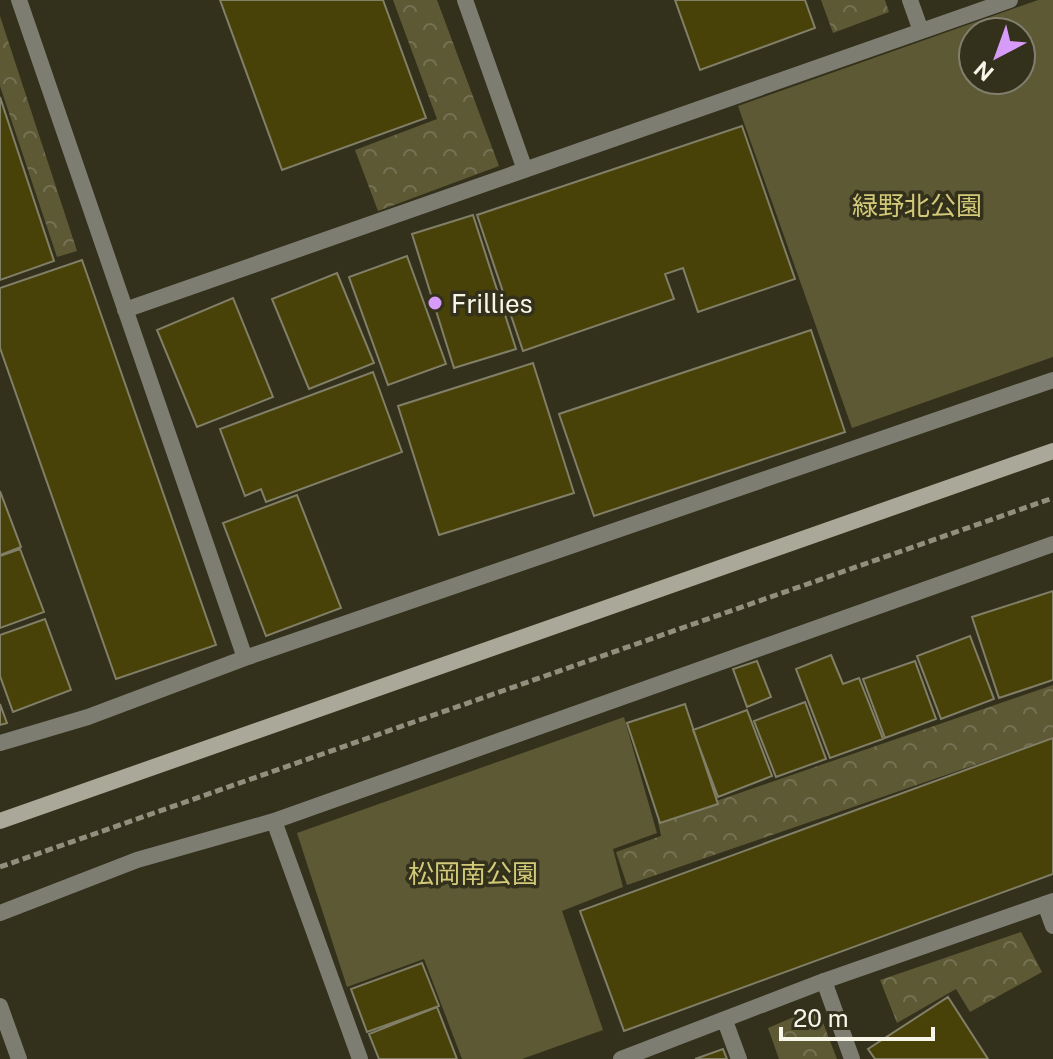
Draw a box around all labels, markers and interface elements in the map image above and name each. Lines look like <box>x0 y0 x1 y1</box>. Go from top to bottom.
north arrow <box>957 16 1037 96</box>
text: N <box>969 56 999 87</box>
park label: 緑野北公園 <box>852 190 982 221</box>
place label: Frillies <box>451 288 533 319</box>
marker: Frillies <box>426 294 444 312</box>
park label: 松岡南公園 <box>408 858 538 889</box>
scale bar <box>781 991 933 1041</box>
text: 20 m <box>793 1004 849 1032</box>

